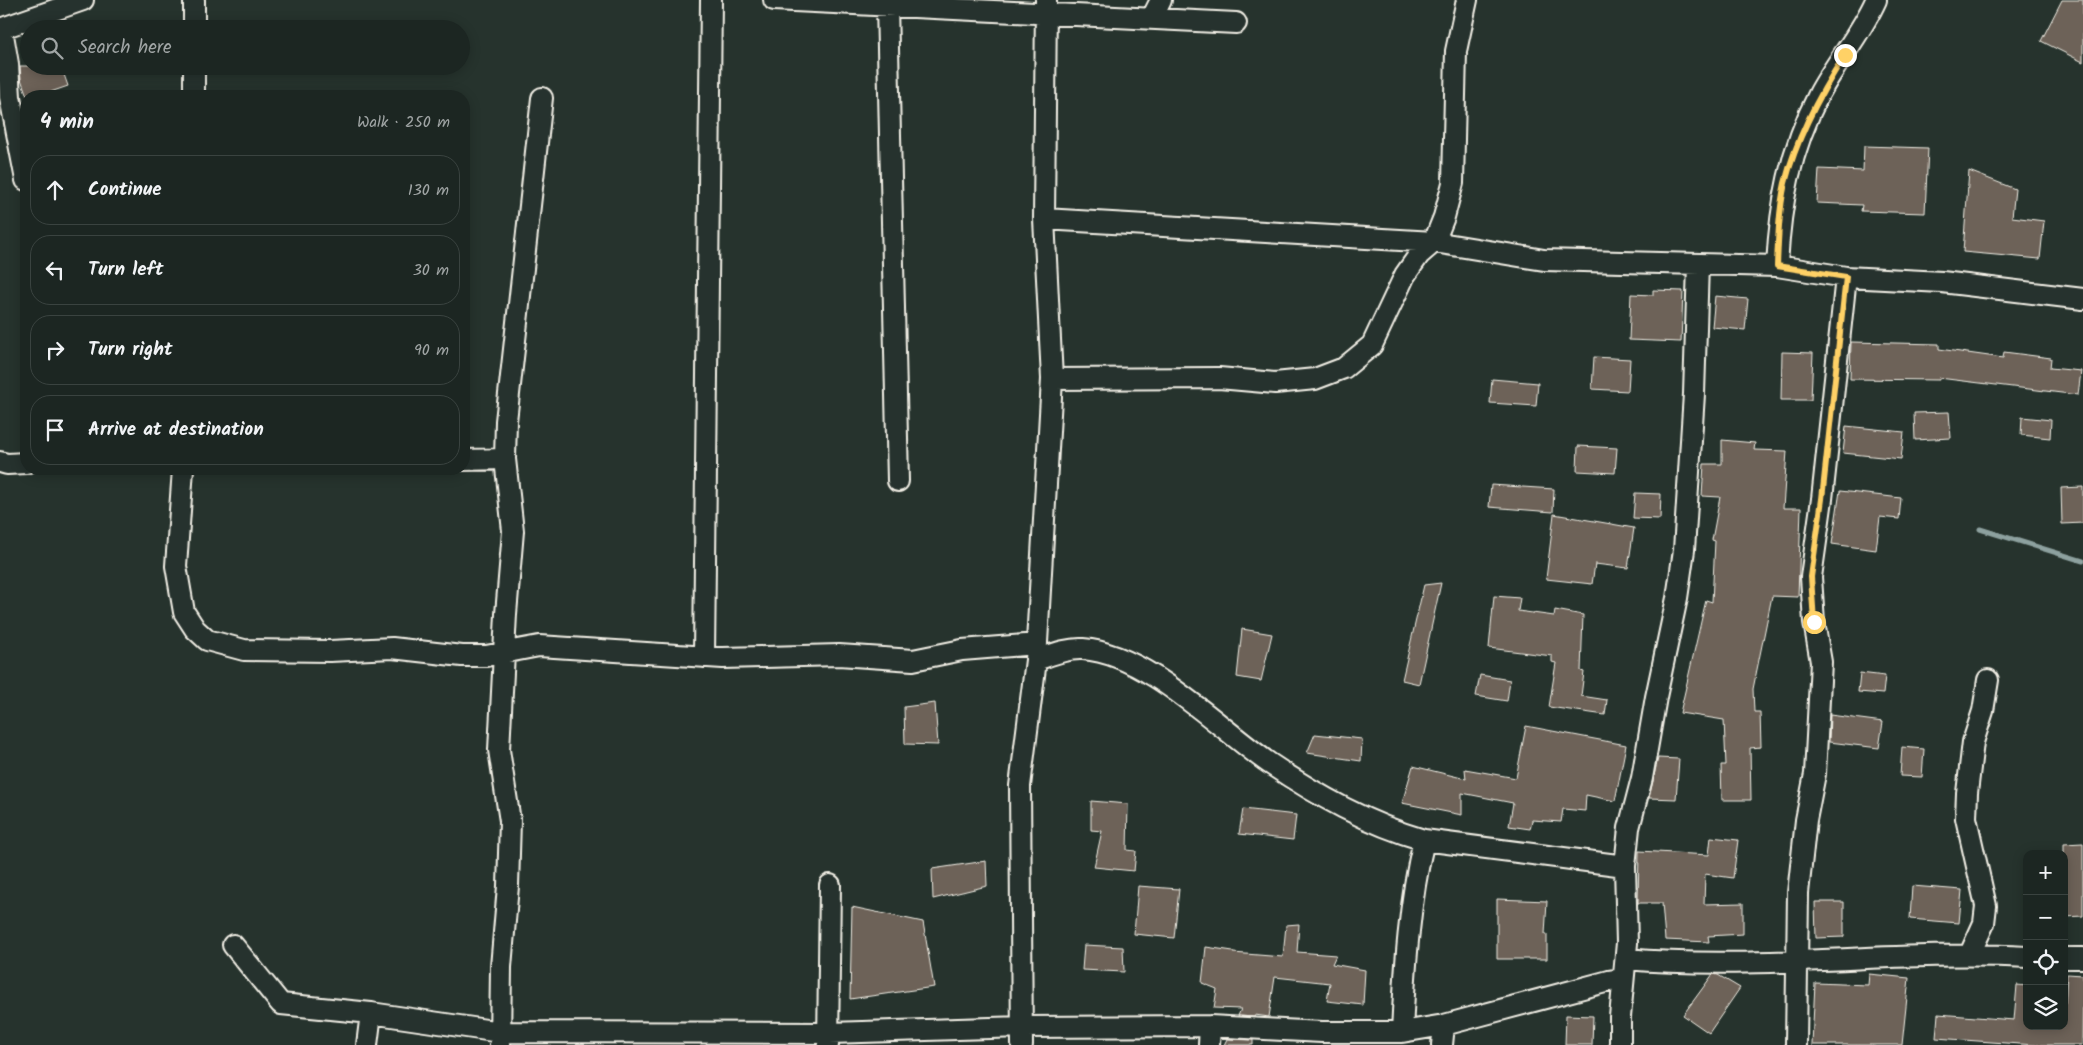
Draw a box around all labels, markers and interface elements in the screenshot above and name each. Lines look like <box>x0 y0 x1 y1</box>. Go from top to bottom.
search box <box>20 20 470 75</box>
text: Search here <box>78 33 172 63</box>
icon: search <box>38 34 66 62</box>
route end <box>1834 44 1857 67</box>
text: 4 min <box>40 106 94 139</box>
text: Walk · 250 m <box>357 110 450 135</box>
text: Continue <box>88 175 161 205</box>
icon: ahead <box>41 176 69 204</box>
text: 130 m <box>408 178 449 203</box>
text: Turn left <box>88 255 163 285</box>
icon: left <box>41 256 69 284</box>
text: 30 m <box>413 258 449 283</box>
text: Turn right <box>88 335 173 365</box>
icon: right <box>41 336 69 364</box>
text: 90 m <box>414 338 449 363</box>
text: Arrive at destination <box>88 415 264 445</box>
icon: arrive <box>41 416 69 444</box>
route start <box>1803 611 1826 634</box>
map controls <box>2023 850 2068 1030</box>
button: + <box>2023 850 2068 895</box>
button: − <box>2023 895 2068 940</box>
button: locate <box>2023 940 2068 985</box>
button: layers <box>2023 985 2068 1030</box>

